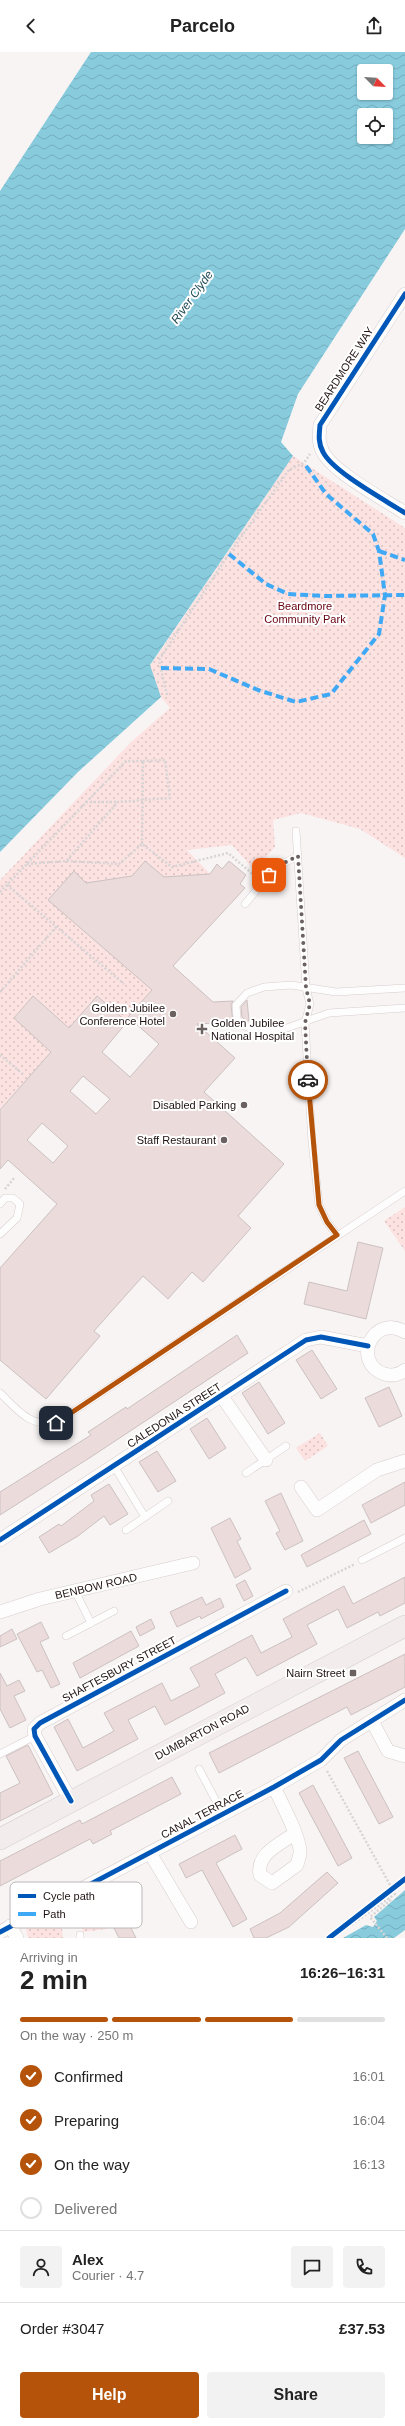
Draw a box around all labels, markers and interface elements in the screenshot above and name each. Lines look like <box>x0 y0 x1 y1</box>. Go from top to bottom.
icon: back <box>20 15 42 37</box>
icon: share <box>363 15 385 37</box>
text: Parcelo <box>170 16 235 36</box>
north arrow <box>357 64 393 100</box>
map controls <box>357 64 393 144</box>
button: locate <box>357 108 393 144</box>
water label: River Clyde <box>168 268 216 326</box>
street label: BEARDMORE WAY <box>312 324 376 413</box>
park label: Beardmore Community Park <box>264 600 346 625</box>
pin <box>252 858 286 892</box>
icon: bag <box>258 864 280 886</box>
place label: Golden Jubilee Conference Hotel <box>79 1002 165 1027</box>
marker: Golden Jubilee Conference Hotel <box>168 1009 178 1019</box>
place label: Golden Jubilee National Hospital <box>211 1017 294 1042</box>
marker: Golden Jubilee National Hospital <box>196 1023 208 1035</box>
courier <box>288 1060 328 1100</box>
icon: car <box>297 1069 319 1091</box>
place label: Disabled Parking <box>153 1099 236 1111</box>
marker: Disabled Parking <box>239 1100 249 1110</box>
place label: Staff Restaurant <box>137 1134 216 1146</box>
marker: Staff Restaurant <box>219 1135 229 1145</box>
street label: CALEDONIA STREET <box>125 1380 223 1450</box>
pin <box>39 1406 73 1440</box>
icon: home <box>45 1412 67 1434</box>
street label: BENBOW ROAD <box>54 1571 138 1601</box>
street label: SHAFTESBURY STREET <box>60 1634 178 1704</box>
place label: Nairn Street <box>286 1667 345 1679</box>
marker: Nairn Street <box>348 1668 358 1678</box>
street label: DUMBARTON ROAD <box>153 1702 251 1762</box>
street label: CANAL TERRACE <box>159 1787 245 1841</box>
legend <box>10 1882 142 1928</box>
text: Cycle path <box>43 1890 95 1902</box>
text: Path <box>43 1908 66 1920</box>
text: Arriving in <box>20 1950 78 1965</box>
text: 16:26–16:31 <box>300 1964 385 1981</box>
text: 2 min <box>20 1965 88 1995</box>
text: On the way · 250 m <box>20 2028 133 2043</box>
icon: check <box>20 2065 42 2087</box>
text: Confirmed <box>54 2068 123 2085</box>
text: 16:01 <box>352 2069 385 2084</box>
icon: check <box>20 2109 42 2131</box>
text: Preparing <box>54 2112 119 2129</box>
text: 16:04 <box>352 2113 385 2128</box>
icon: check <box>20 2153 42 2175</box>
text: On the way <box>54 2156 130 2173</box>
text: 16:13 <box>352 2157 385 2172</box>
text: Delivered <box>54 2200 117 2217</box>
button: person <box>20 2246 62 2288</box>
button: chat <box>291 2246 333 2288</box>
button: phone <box>343 2246 385 2288</box>
text: Alex <box>72 2251 104 2268</box>
text: Courier · 4.7 <box>72 2268 144 2283</box>
text: Order #3047 <box>20 2320 104 2337</box>
text: £37.53 <box>339 2320 385 2337</box>
button: Help <box>20 2372 199 2418</box>
button: Share <box>207 2372 385 2418</box>

